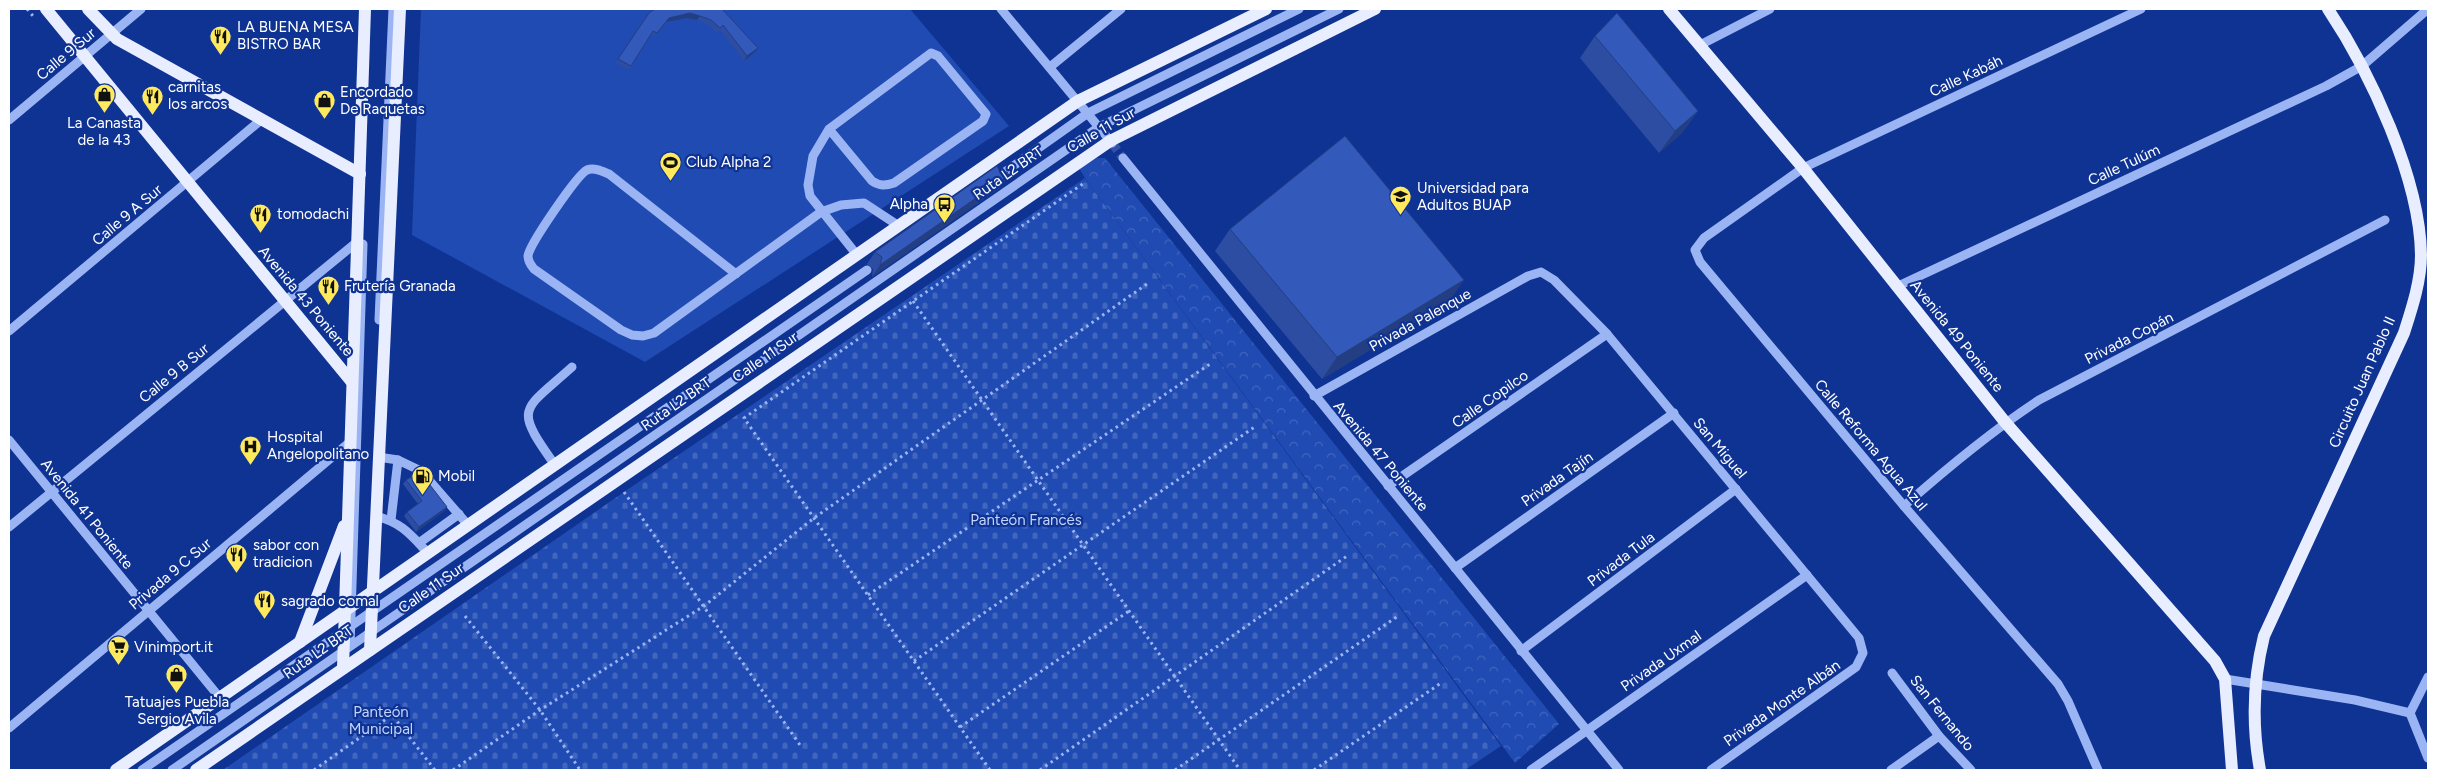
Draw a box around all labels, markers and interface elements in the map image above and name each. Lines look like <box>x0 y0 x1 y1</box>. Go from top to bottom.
place label: LA BUENA MESA BISTRO BAR <box>237 18 354 53</box>
street label: Calle 9 Sur <box>33 24 99 84</box>
restaurant icon: LA BUENA MESA BISTRO BAR <box>209 24 233 55</box>
street label: Calle Kabáh <box>1927 51 2005 101</box>
place label: carnitas los arcos <box>168 78 227 113</box>
shop icon: La Canasta de la 43 <box>92 83 116 114</box>
place label: Encordado De Raquetas <box>340 83 425 118</box>
restaurant icon: carnitas los arcos <box>140 84 164 115</box>
shop icon: Encordado De Raquetas <box>312 89 336 120</box>
street label: Calle 11 Sur <box>1064 103 1138 157</box>
place label: La Canasta de la 43 <box>67 114 141 149</box>
street label: Calle Tulúm <box>2085 140 2163 190</box>
street label: Ruta L2 BRT <box>969 142 1047 204</box>
sports icon: Club Alpha 2 <box>658 150 682 181</box>
place label: Club Alpha 2 <box>686 153 771 171</box>
place label: Universidad para Adultos BUAP <box>1417 179 1529 214</box>
street label: Calle 9 A Sur <box>88 181 166 249</box>
school or university icon: Universidad para Adultos BUAP <box>1389 185 1413 216</box>
bus stop icon: Alpha <box>932 192 956 223</box>
place label: Alpha <box>890 195 928 213</box>
restaurant icon: tomodachi <box>249 202 273 233</box>
place label: tomodachi <box>277 205 349 223</box>
street label: Avenida 43 Poniente <box>255 242 357 360</box>
restaurant icon: Frutería Granada <box>316 274 340 305</box>
street label: Avenida 49 Poniente <box>1906 276 2008 396</box>
place label: Frutería Granada <box>344 277 456 295</box>
street label: Privada Palenque <box>1366 285 1474 355</box>
street label: Privada Copán <box>2082 308 2176 368</box>
street label: Circuito Juan Pablo II <box>2325 313 2399 451</box>
street label: Calle 11 Sur <box>729 328 801 386</box>
street label: Calle 9 B Sur <box>135 339 213 407</box>
street label: Calle Copilco <box>1448 366 1532 432</box>
street label: Ruta L2 BRT <box>637 373 715 435</box>
street label: Calle Reforma Agua Azul <box>1811 376 1931 514</box>
street label: Avenida 47 Poniente <box>1330 397 1432 515</box>
street label: San Miguel <box>1689 414 1751 482</box>
place label: Hospital Angelopolitano <box>267 428 370 463</box>
hospital icon: Hospital Angelopolitano <box>239 434 263 465</box>
street label: Privada Tajín <box>1518 448 1596 510</box>
street label: Avenida 41 Poniente <box>37 455 137 573</box>
fuel station icon: Mobil <box>410 464 434 495</box>
place label: Mobil <box>438 467 475 485</box>
park label: Panteón Francés <box>970 511 1082 529</box>
street label: Privada Tula <box>1584 528 1658 590</box>
street label: Privada 9 C Sur <box>125 534 215 614</box>
place label: sabor con tradicion <box>253 536 319 571</box>
restaurant icon: sabor con tradicion <box>225 542 249 573</box>
street label: Calle 11 Sur <box>395 559 467 617</box>
restaurant icon: sagrado comal <box>253 589 277 620</box>
place label: sagrado comal <box>281 592 379 610</box>
street label: Ruta L2 BRT <box>279 621 357 683</box>
street label: Privada Uxmal <box>1617 627 1705 695</box>
supermarket icon: Vinimport.it <box>106 635 130 666</box>
place label: Vinimport.it <box>134 638 213 656</box>
street label: Privada Monte Albán <box>1720 656 1844 750</box>
shop icon: Tatuajes Puebla Sergio Avila <box>165 662 189 693</box>
street label: San Fernando <box>1906 672 1978 755</box>
place label: Tatuajes Puebla Sergio Avila <box>125 693 229 728</box>
park label: Panteón Municipal <box>349 703 413 738</box>

